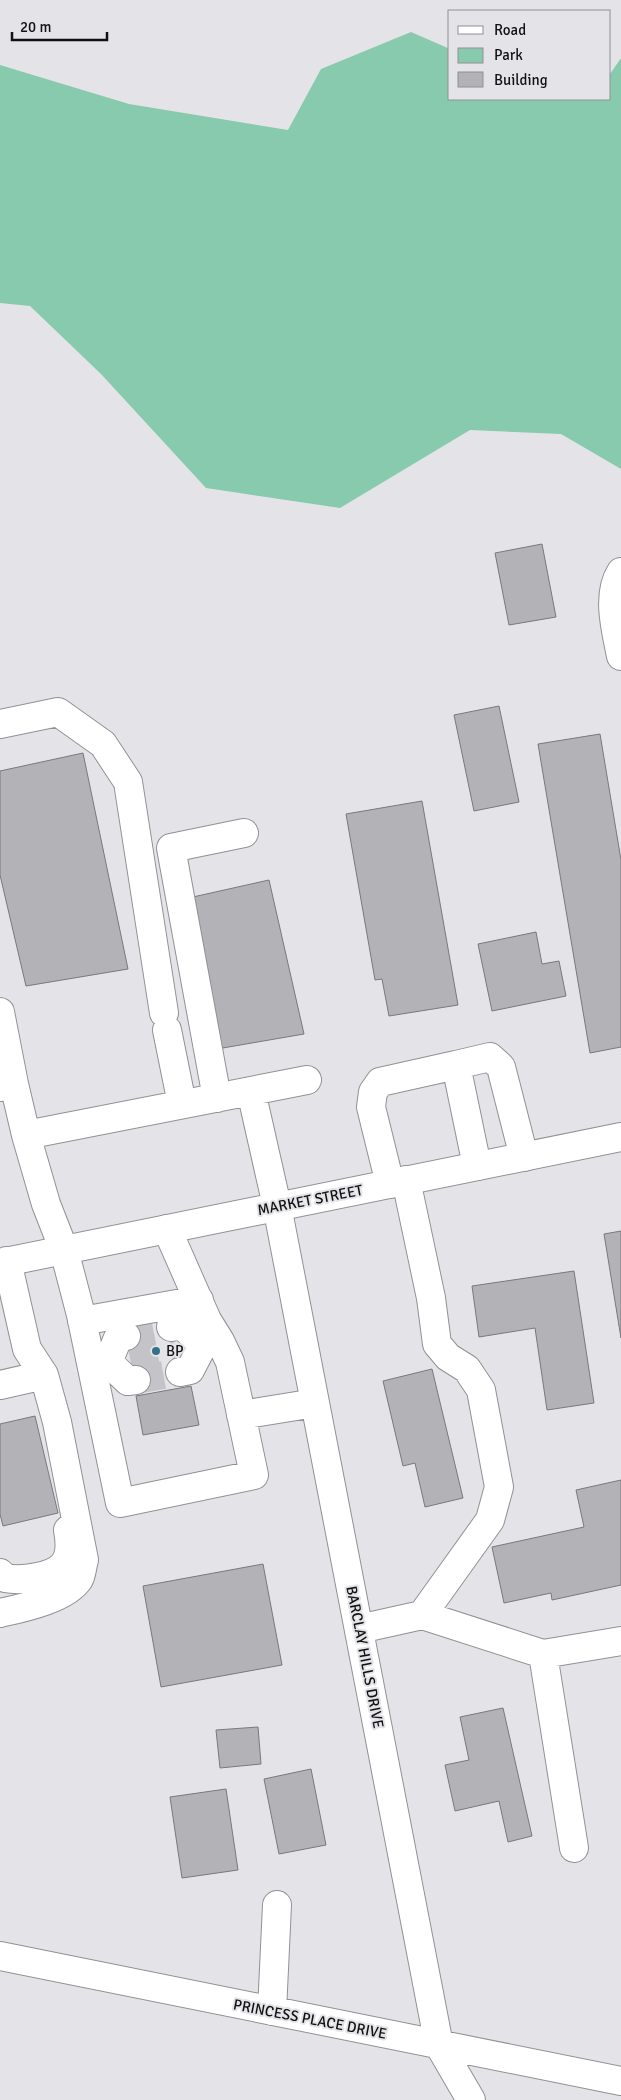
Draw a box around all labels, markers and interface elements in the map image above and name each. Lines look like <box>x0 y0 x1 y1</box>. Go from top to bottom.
scale bar <box>12 10 108 42</box>
legend <box>448 10 611 100</box>
text: 20 m <box>20 18 51 36</box>
text: Road <box>494 21 526 39</box>
text: Park <box>494 46 523 64</box>
text: Building <box>494 71 548 89</box>
street label: MARKET STREET <box>256 1181 365 1219</box>
place label: BP <box>166 1342 184 1360</box>
marker: BP <box>150 1345 162 1357</box>
street label: BARCLAY HILLS DRIVE <box>342 1584 388 1730</box>
street label: PRINCESS PLACE DRIVE <box>232 1995 388 2043</box>

